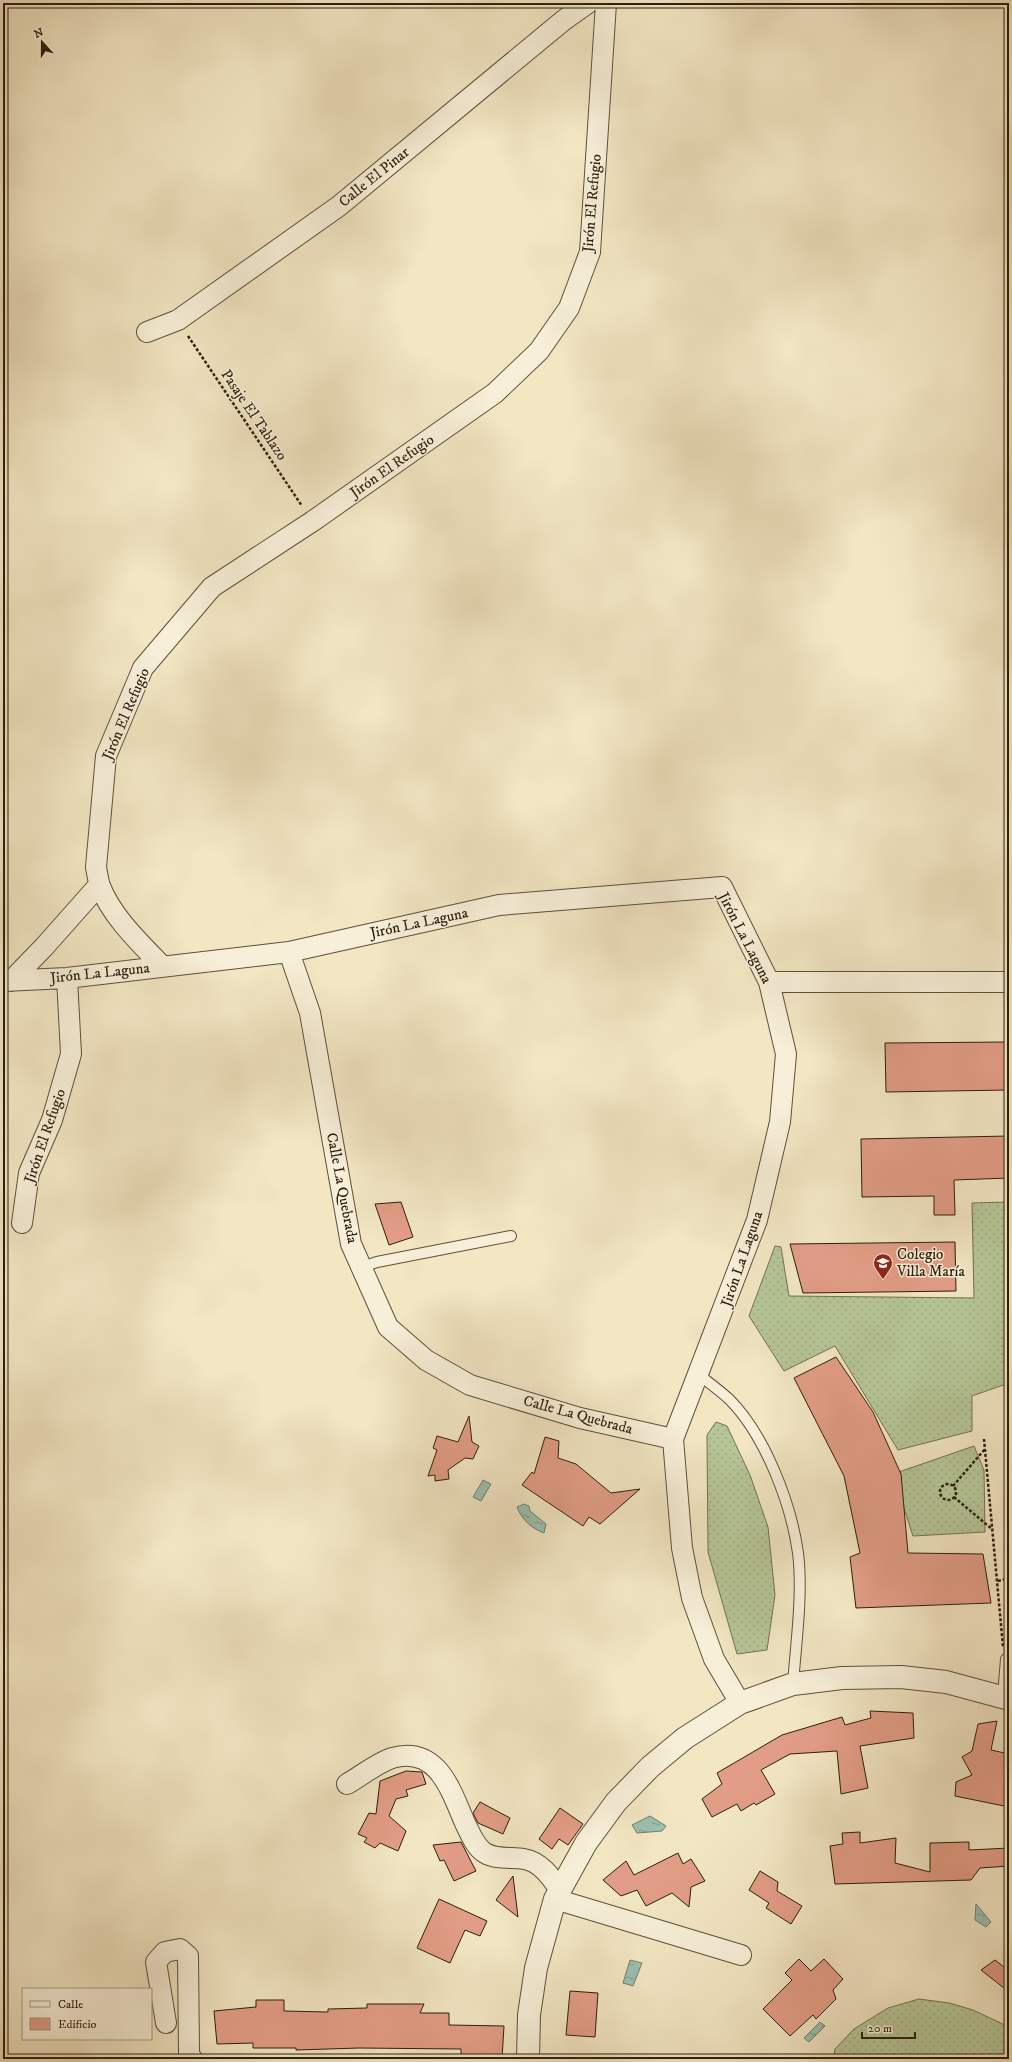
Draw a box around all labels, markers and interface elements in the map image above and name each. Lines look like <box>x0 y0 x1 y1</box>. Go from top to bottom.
north arrow <box>22 22 62 62</box>
text: N <box>32 25 45 42</box>
street label: Calle El Pinar <box>335 142 414 211</box>
street label: Jirón El Refugio <box>578 153 606 255</box>
street label: Pasaje El Tablazo <box>217 366 291 464</box>
street label: Jirón El Refugio <box>345 430 438 503</box>
street label: Jirón El Refugio <box>97 665 154 765</box>
street label: Jirón La Laguna <box>713 887 776 987</box>
street label: Jirón La Laguna <box>366 903 470 943</box>
street label: Jirón La Laguna <box>47 958 151 988</box>
street label: Jirón El Refugio <box>19 1086 70 1188</box>
street label: Calle La Quebrada <box>322 1131 362 1246</box>
street label: Jirón La Laguna <box>716 1208 767 1311</box>
place label: Colegio Villa María <box>896 1245 965 1281</box>
school or university icon: Colegio Villa María <box>872 1252 894 1280</box>
street label: Calle La Quebrada <box>521 1391 635 1439</box>
legend <box>22 1988 152 2040</box>
text: Calle <box>58 1997 83 2012</box>
scale bar <box>862 2014 915 2040</box>
text: Edificio <box>58 2017 97 2032</box>
text: 20 m <box>868 2021 892 2036</box>

